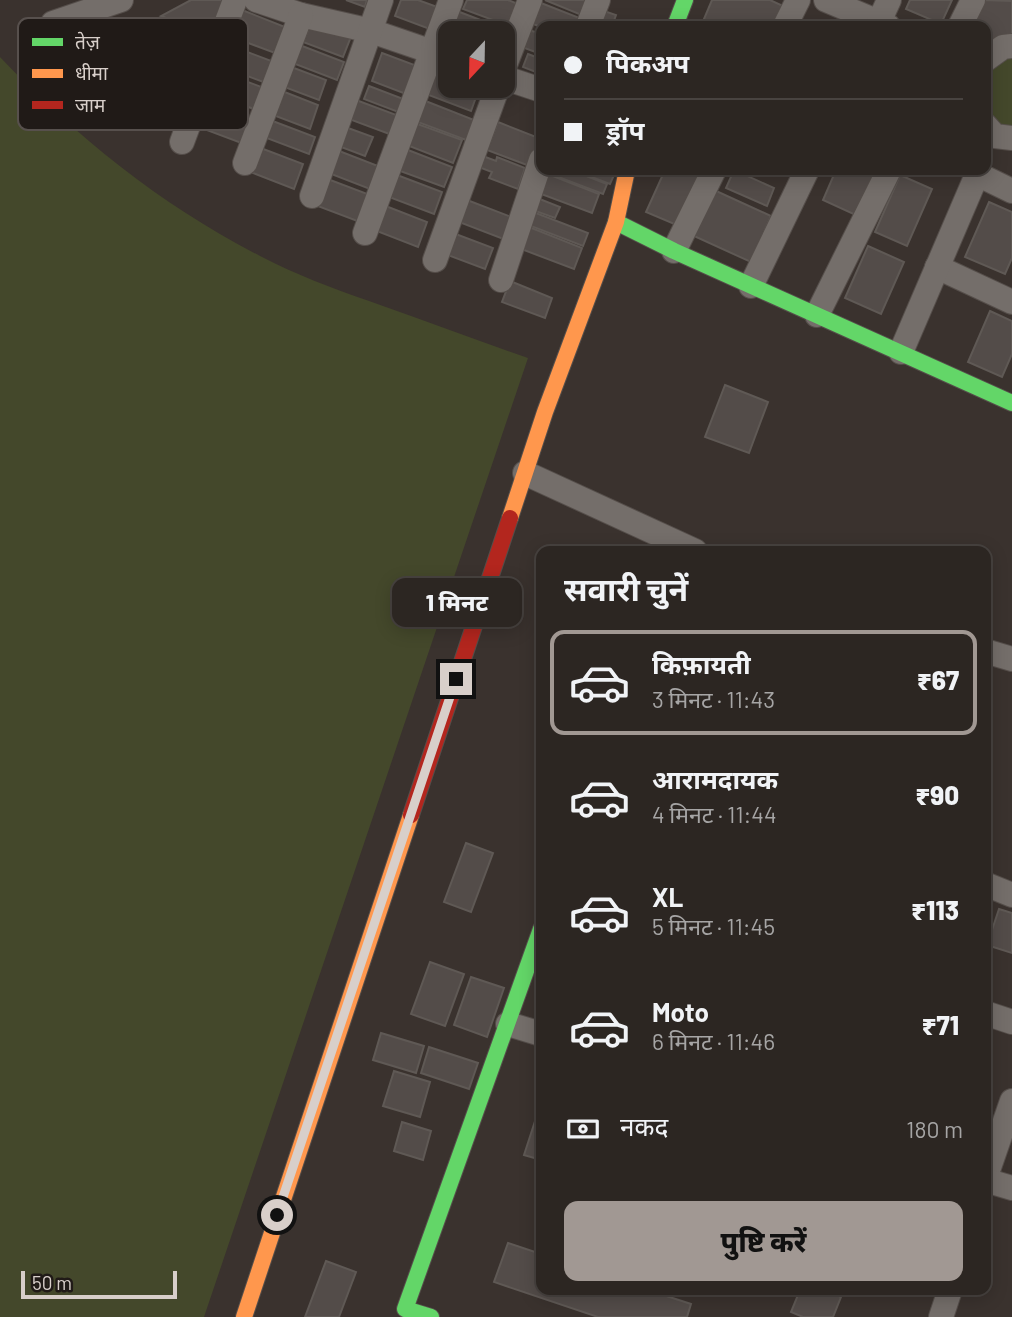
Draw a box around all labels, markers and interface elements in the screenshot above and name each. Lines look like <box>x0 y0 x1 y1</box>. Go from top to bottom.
legend <box>18 18 248 130</box>
north arrow <box>438 21 514 98</box>
map controls <box>438 21 515 98</box>
text: तेज़ <box>75 30 101 53</box>
text: पिकअप <box>606 47 689 78</box>
text: धीमा <box>75 61 109 84</box>
text: जाम <box>75 93 106 116</box>
text: ड्रॉप <box>606 114 644 145</box>
text: सवारी चुनें <box>564 569 688 607</box>
callout: 1 मिनट <box>391 578 521 626</box>
text: 1 मिनट <box>426 588 488 616</box>
text: किफ़ायती <box>652 648 751 679</box>
icon: car <box>568 651 631 714</box>
route end <box>440 663 472 695</box>
text: ₹67 <box>917 664 959 695</box>
text: 3 मिनट · 11:43 <box>652 685 775 713</box>
text: आरामदायक <box>652 763 778 794</box>
icon: car <box>568 766 631 829</box>
text: ₹90 <box>915 779 959 810</box>
text: 4 मिनट · 11:44 <box>652 800 777 828</box>
icon: car <box>568 881 631 944</box>
text: XL <box>652 881 683 912</box>
text: ₹113 <box>911 894 959 925</box>
text: 5 मिनट · 11:45 <box>652 912 775 940</box>
icon: car <box>568 996 631 1059</box>
text: Moto <box>652 996 709 1027</box>
text: ₹71 <box>921 1009 959 1040</box>
text: 6 मिनट · 11:46 <box>652 1027 775 1055</box>
icon: cash <box>564 1110 602 1148</box>
text: नकद <box>620 1110 668 1141</box>
text: 180 m <box>906 1115 963 1143</box>
route start <box>261 1199 293 1231</box>
button: पुष्टि करें <box>564 1201 963 1281</box>
scale bar <box>21 1268 177 1300</box>
text: 50 m <box>32 1271 72 1294</box>

